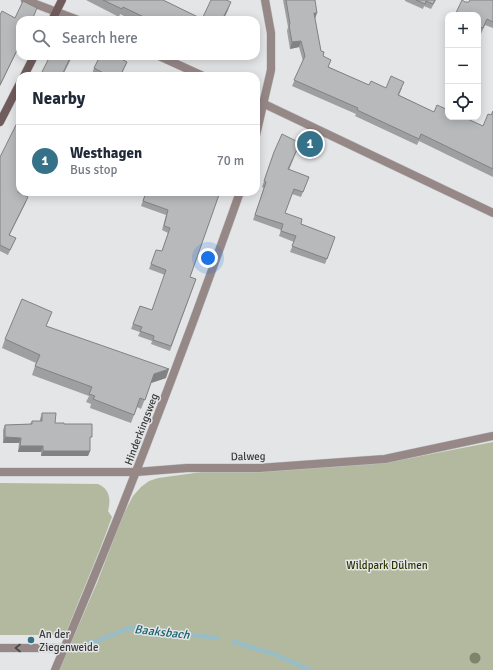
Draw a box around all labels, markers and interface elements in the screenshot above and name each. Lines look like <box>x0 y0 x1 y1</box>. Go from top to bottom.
map controls <box>445 12 481 120</box>
button: + <box>445 12 481 48</box>
search box <box>16 16 260 60</box>
icon: search <box>30 27 52 49</box>
text: Search here <box>62 29 138 47</box>
button: − <box>445 48 481 84</box>
button: locate <box>445 84 481 120</box>
text: Nearby <box>32 88 85 109</box>
pin: 1 <box>297 129 323 159</box>
text: Westhagen <box>70 144 142 162</box>
text: 1 <box>41 153 49 169</box>
text: 70 m <box>217 153 244 169</box>
text: Bus stop <box>70 162 117 178</box>
your location <box>198 248 218 268</box>
street label: Hinderkingsweg <box>122 391 161 467</box>
street label: Dalweg <box>230 450 266 463</box>
park label: Wildpark Dülmen <box>346 559 428 572</box>
water label: Baaksbach <box>134 622 191 643</box>
place label: An der Ziegenweide <box>39 628 98 654</box>
marker: An der Ziegenweide <box>26 635 36 645</box>
one-way arrow <box>15 644 21 652</box>

